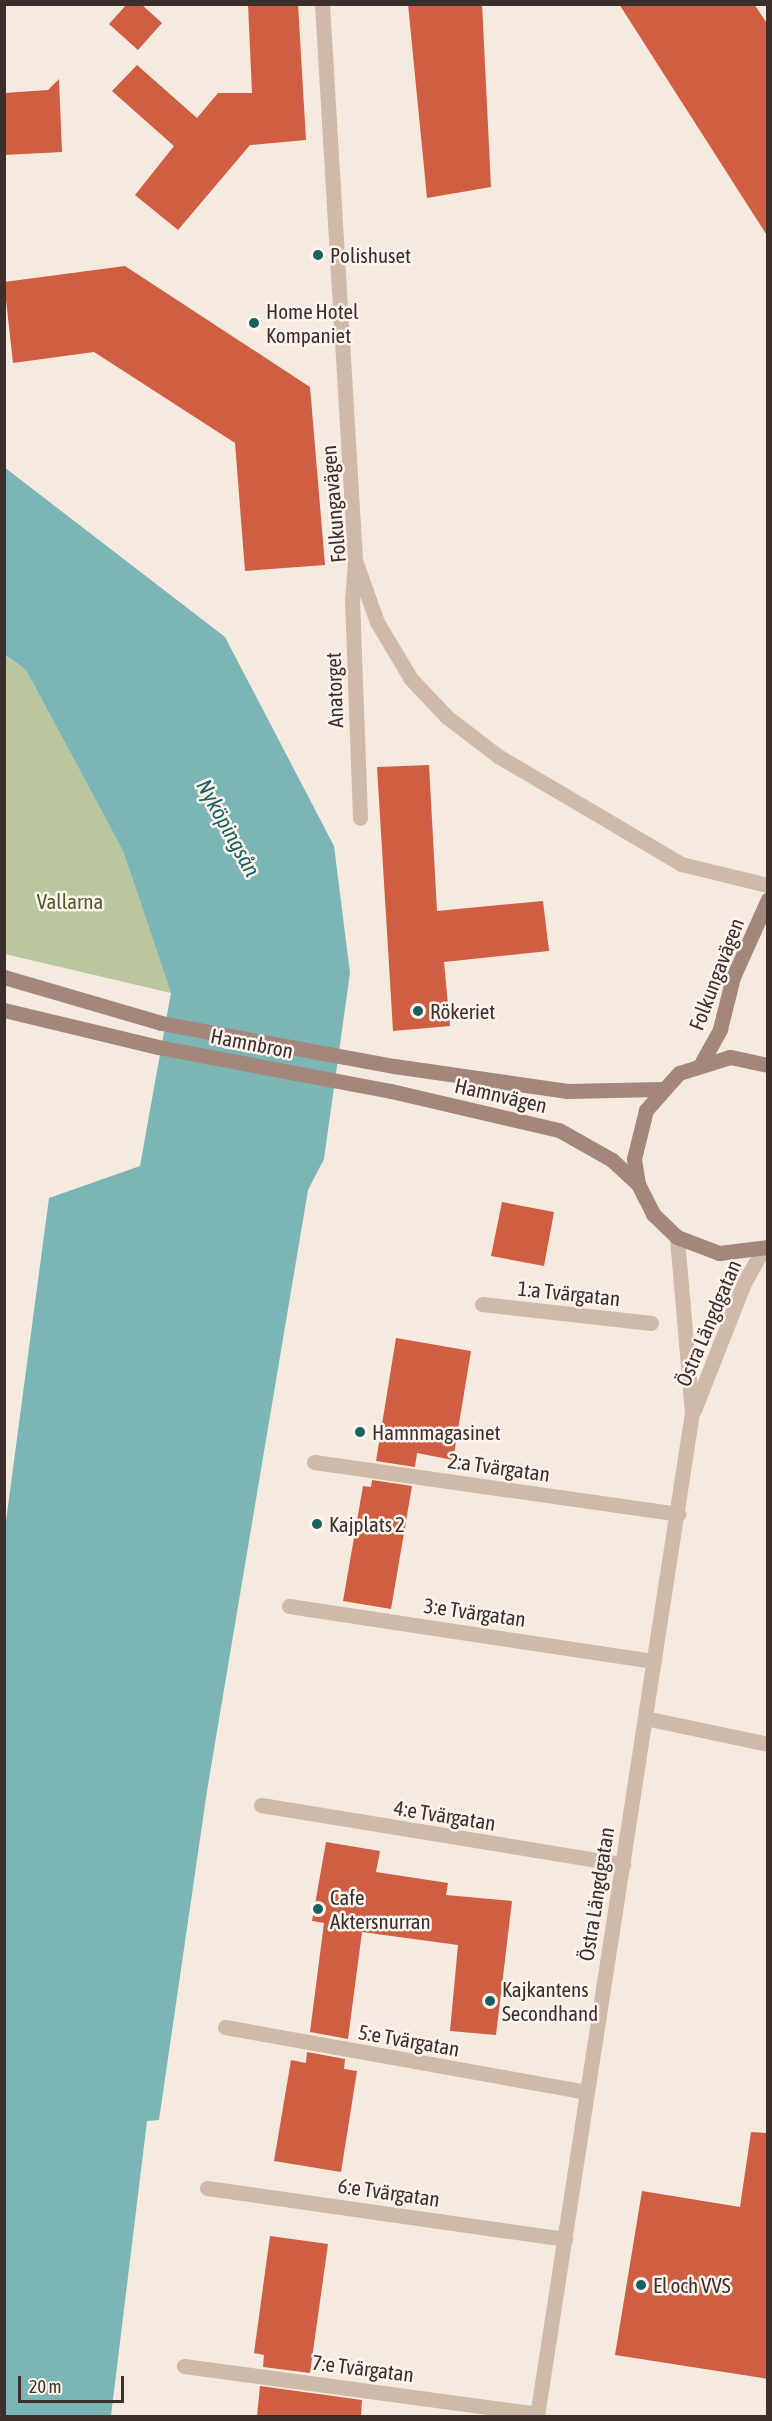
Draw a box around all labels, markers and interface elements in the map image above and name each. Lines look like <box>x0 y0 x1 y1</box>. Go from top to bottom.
place label: Polishuset <box>330 242 411 268</box>
marker: Polishuset <box>311 248 325 262</box>
place label: Home Hotel Kompaniet <box>266 298 359 348</box>
marker: Home Hotel Kompaniet <box>247 316 261 330</box>
street label: Folkungavägen <box>315 444 351 564</box>
street label: Anatorget <box>320 652 348 728</box>
water label: Nyköpingsån <box>191 775 265 881</box>
park label: Vallarna <box>37 888 103 914</box>
street label: Folkungavägen <box>683 914 749 1034</box>
place label: Rökeriet <box>430 998 495 1024</box>
marker: Rökeriet <box>411 1004 425 1018</box>
street label: Hamnbron <box>209 1023 295 1063</box>
street label: Hamnvägen <box>452 1072 550 1118</box>
street label: Östra Längdgatan <box>670 1256 746 1390</box>
street label: 1:a Tvärgatan <box>517 1275 621 1311</box>
place label: Hamnmagasinet <box>372 1419 501 1445</box>
marker: Hamnmagasinet <box>353 1425 367 1439</box>
street label: 2:a Tvärgatan <box>446 1447 552 1487</box>
place label: Kajplats 2 <box>329 1511 405 1537</box>
marker: Kajplats 2 <box>310 1517 324 1531</box>
street label: 3:e Tvärgatan <box>422 1592 528 1632</box>
street label: 4:e Tvärgatan <box>392 1795 498 1835</box>
street label: Östra Längdgatan <box>573 1825 619 1963</box>
place label: Cafe Aktersnurran <box>330 1884 431 1934</box>
marker: Cafe Aktersnurran <box>311 1902 325 1916</box>
place label: Kajkantens Secondhand <box>502 1976 598 2026</box>
marker: Kajkantens Secondhand <box>483 1994 497 2008</box>
street label: 5:e Tvärgatan <box>356 2019 462 2061</box>
street label: 6:e Tvärgatan <box>336 2172 442 2212</box>
place label: El och VVS <box>653 2272 730 2298</box>
marker: El och VVS <box>634 2278 648 2292</box>
street label: 7:e Tvärgatan <box>311 2349 415 2387</box>
scale bar <box>21 2364 128 2402</box>
text: 20 m <box>29 2376 61 2397</box>

